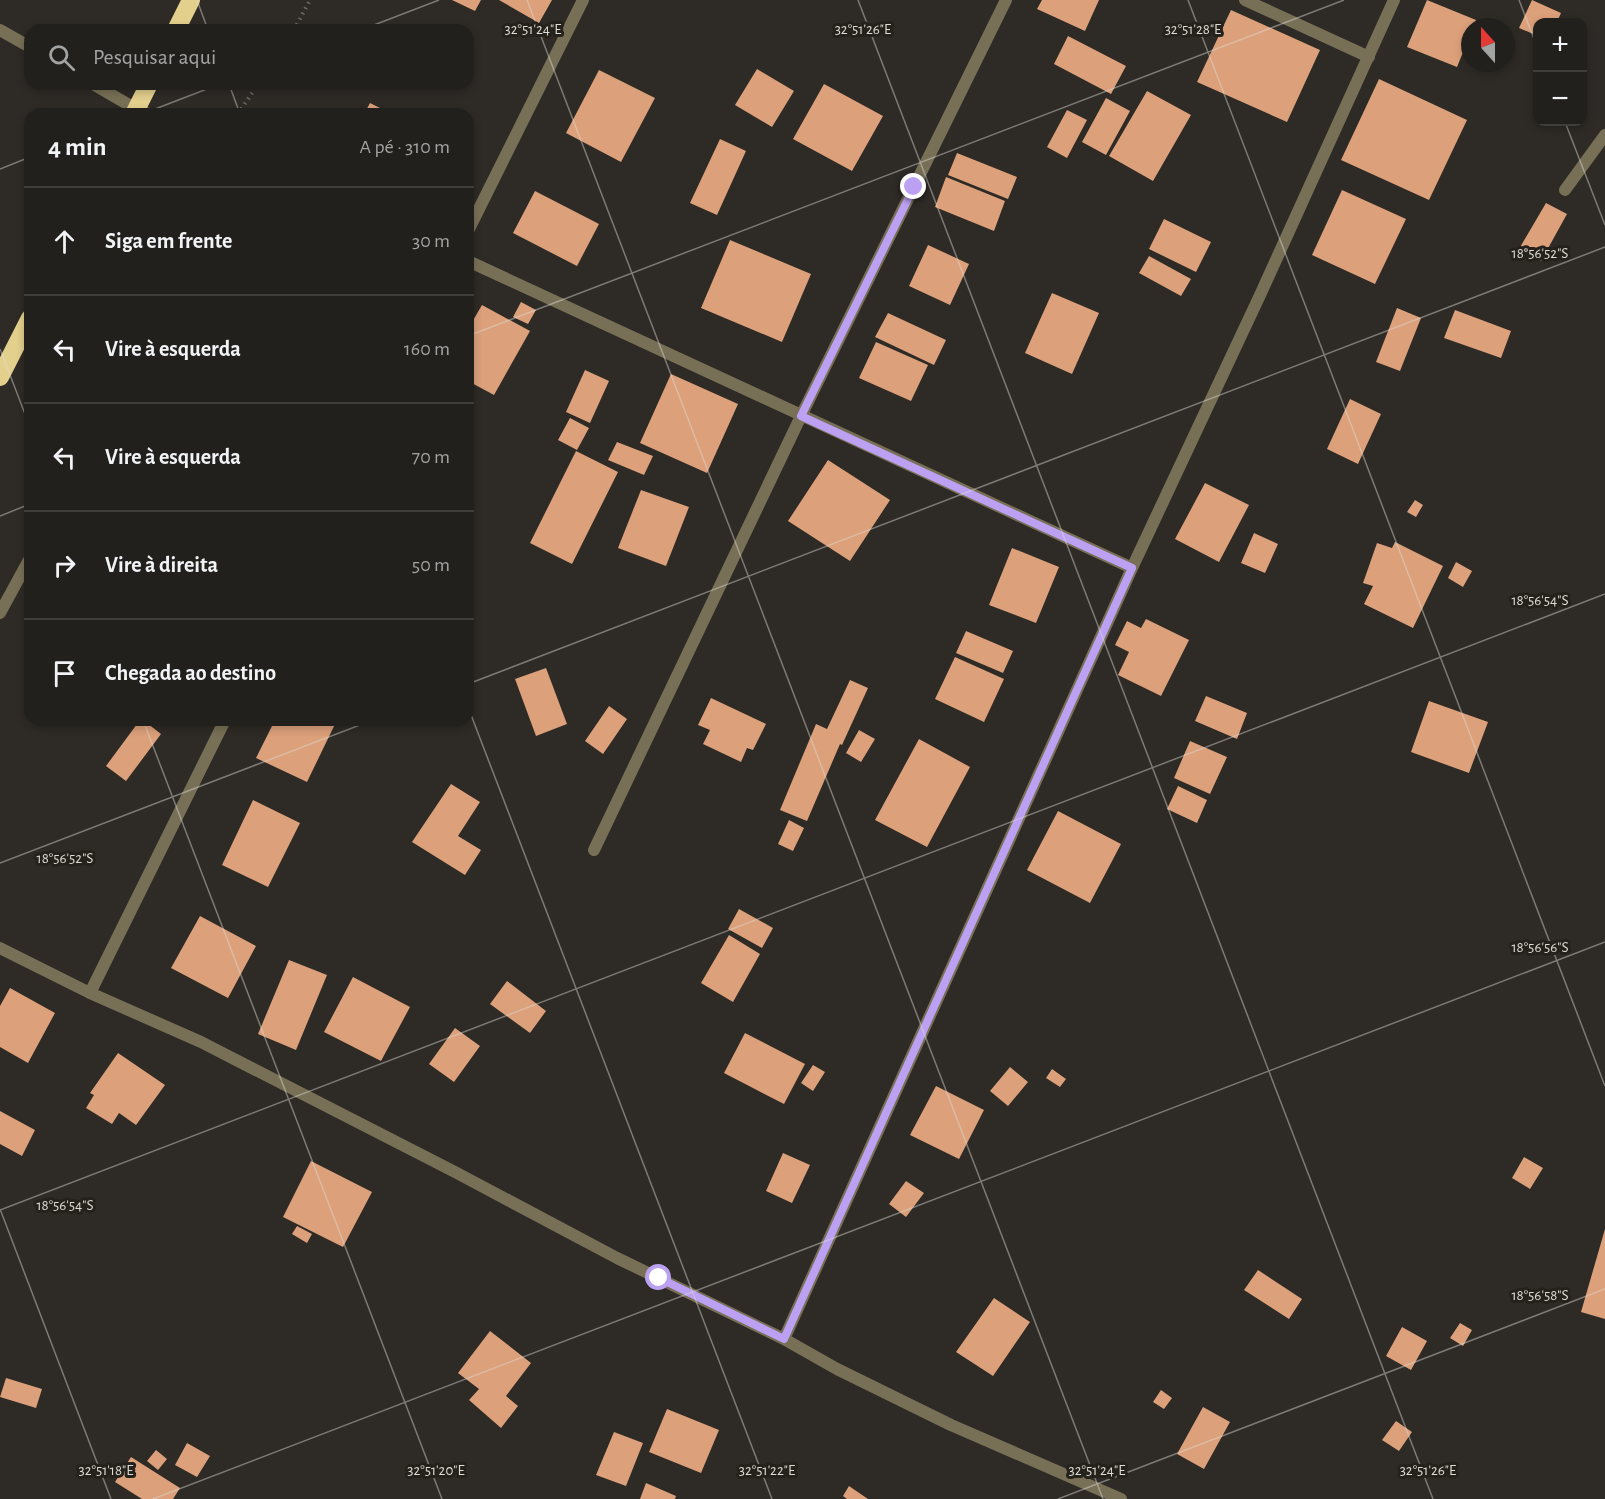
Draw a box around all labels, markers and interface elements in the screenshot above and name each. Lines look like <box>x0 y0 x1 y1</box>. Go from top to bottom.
north arrow <box>1461 18 1515 72</box>
map controls <box>1533 18 1587 126</box>
button: + <box>1533 18 1587 72</box>
text: 32°51'24"E <box>505 22 561 37</box>
text: 32°51'26"E <box>835 22 891 37</box>
text: 32°51'28"E <box>1165 22 1221 37</box>
search box <box>24 24 474 90</box>
icon: search <box>45 41 78 74</box>
text: Pesquisar aqui <box>93 46 216 68</box>
button: − <box>1533 72 1587 126</box>
text: 4 min <box>48 134 107 160</box>
text: A pé · 310 m <box>360 137 450 157</box>
route end <box>900 173 926 199</box>
icon: ahead <box>48 225 81 258</box>
text: Siga em frente <box>105 230 232 252</box>
text: 30 m <box>412 231 450 251</box>
text: 18°56'52"S <box>1512 246 1568 261</box>
icon: left <box>48 333 81 366</box>
text: Vire à esquerda <box>105 338 241 360</box>
text: 160 m <box>404 339 450 359</box>
icon: left <box>48 441 81 474</box>
text: Vire à esquerda <box>105 446 241 468</box>
text: 70 m <box>412 447 450 467</box>
icon: right <box>48 549 81 582</box>
text: Vire à direita <box>105 554 218 576</box>
text: 50 m <box>412 555 450 575</box>
text: 18°56'54"S <box>1511 593 1569 608</box>
icon: arrive <box>48 657 81 690</box>
text: Chegada ao destino <box>105 662 276 684</box>
text: 18°56'52"S <box>37 851 93 866</box>
text: 18°56'56"S <box>1511 940 1569 955</box>
text: 18°56'54"S <box>36 1198 94 1213</box>
route start <box>645 1264 671 1290</box>
text: 18°56'58"S <box>1511 1288 1569 1303</box>
text: 32°51'18"E <box>78 1463 134 1478</box>
text: 32°51'20"E <box>407 1463 465 1478</box>
text: 32°51'22"E <box>739 1463 795 1478</box>
text: 32°51'24"E <box>1069 1463 1125 1478</box>
text: 32°51'26"E <box>1400 1463 1456 1478</box>

